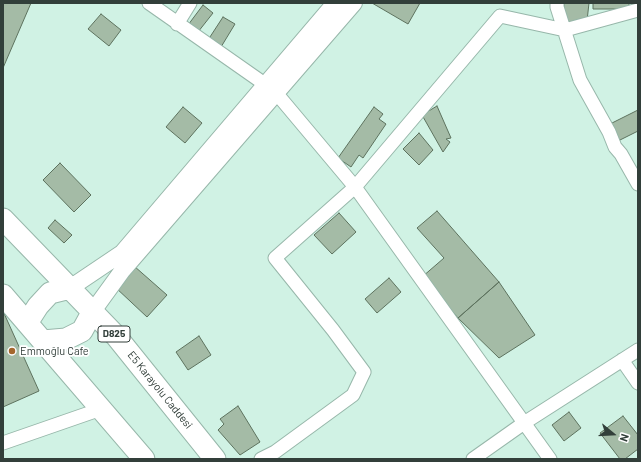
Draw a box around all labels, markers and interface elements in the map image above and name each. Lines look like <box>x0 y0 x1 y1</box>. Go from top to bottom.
road number: D825 <box>98 326 130 342</box>
place label: Emmoğlu Cafe <box>20 344 89 358</box>
marker: Emmoğlu Cafe <box>7 346 17 356</box>
street label: E5 Karayolu Caddesi <box>125 349 195 431</box>
north arrow <box>593 414 633 454</box>
text: N <box>618 432 632 443</box>

